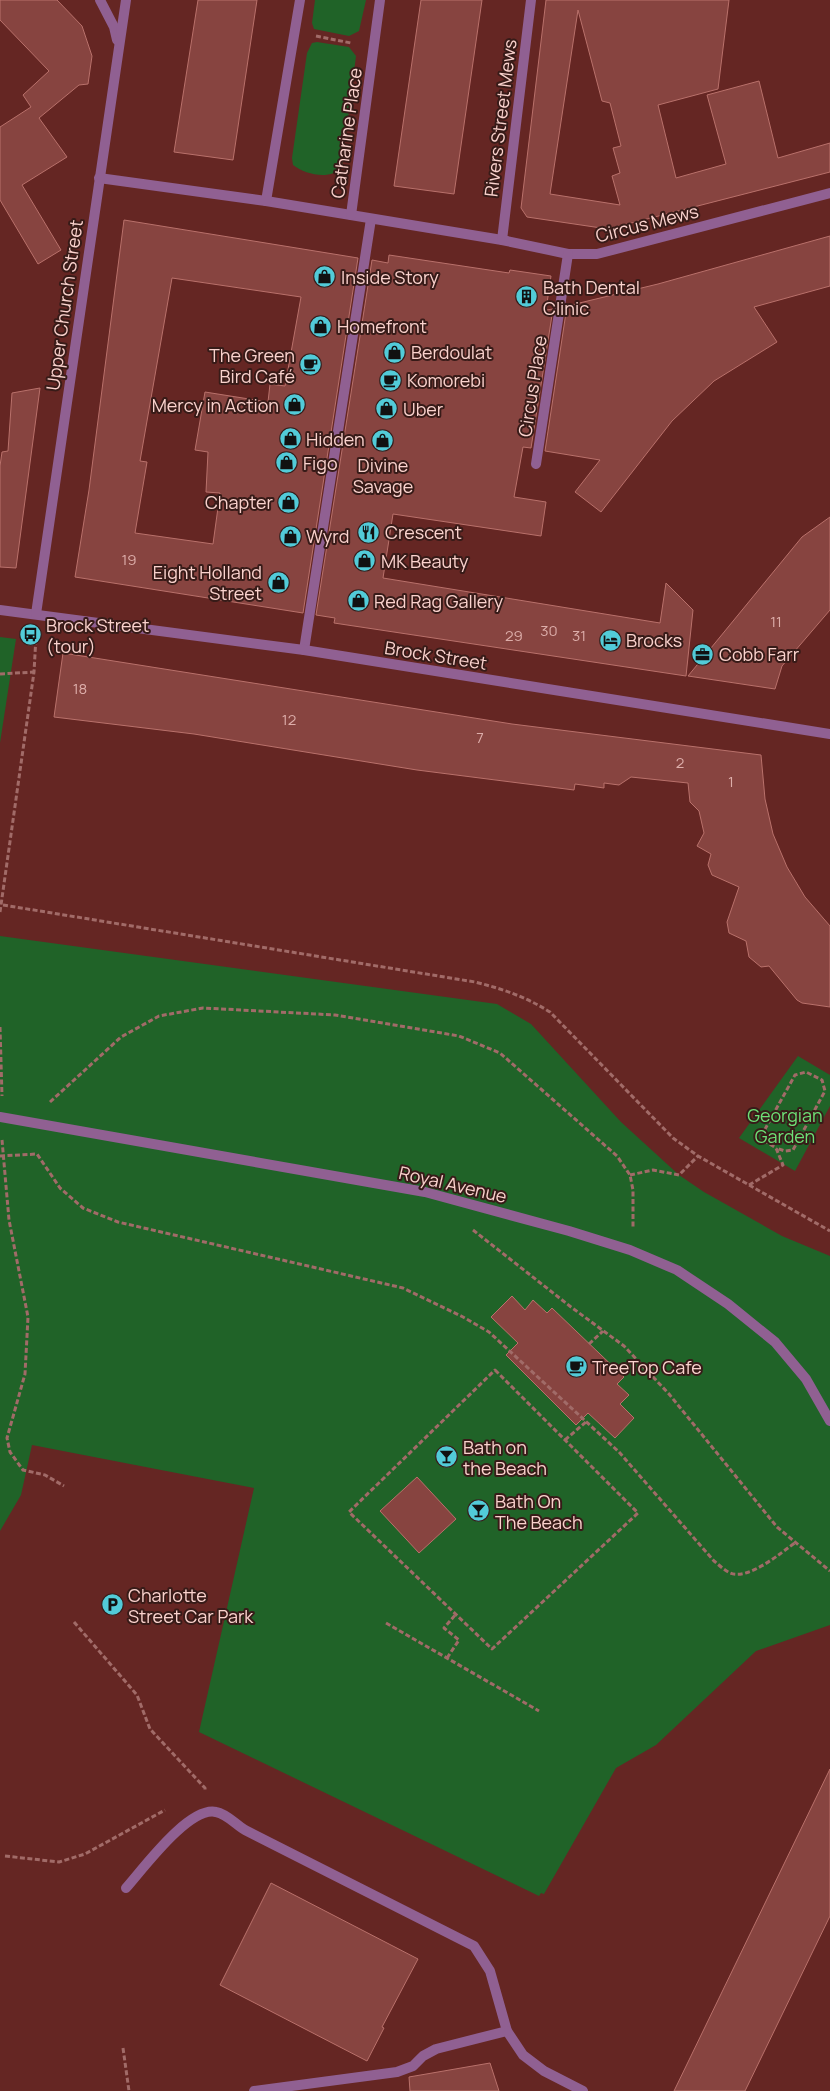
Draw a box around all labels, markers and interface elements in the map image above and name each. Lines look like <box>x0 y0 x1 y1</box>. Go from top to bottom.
street label: Rivers Street Mews <box>478 38 522 198</box>
street label: Catharine Place <box>325 66 367 200</box>
street label: Circus Mews <box>593 199 701 247</box>
street label: Upper Church Street <box>40 218 88 392</box>
shop icon: Inside Story <box>313 265 337 289</box>
place label: Inside Story <box>341 265 439 289</box>
place label: Bath Dental Clinic <box>543 275 640 320</box>
building icon: Bath Dental Clinic <box>515 285 539 309</box>
shop icon: Homefront <box>309 314 333 338</box>
place label: Homefront <box>337 314 427 338</box>
street label: Circus Place <box>512 334 552 438</box>
shop icon: Berdoulat <box>383 340 407 364</box>
place label: Berdoulat <box>411 340 492 364</box>
place label: The Green Bird Café <box>209 343 295 388</box>
cafe icon: The Green Bird Café <box>299 353 323 377</box>
cafe icon: Komorebi <box>379 368 403 392</box>
place label: Komorebi <box>407 368 485 392</box>
place label: Mercy in Action <box>152 393 279 417</box>
shop icon: Mercy in Action <box>283 393 307 417</box>
shop icon: Uber <box>375 397 399 421</box>
place label: Uber <box>403 397 444 421</box>
shop icon: Hidden <box>278 427 302 451</box>
place label: Hidden <box>306 427 365 451</box>
shop icon: Divine Savage <box>371 428 395 452</box>
shop icon: Figo <box>275 451 299 475</box>
place label: Figo <box>303 451 338 475</box>
place label: Divine Savage <box>353 453 413 498</box>
place label: Chapter <box>205 490 274 514</box>
shop icon: Chapter <box>277 490 301 514</box>
restaurant icon: Crescent <box>357 520 381 544</box>
place label: Crescent <box>385 520 462 544</box>
shop icon: Wyrd <box>278 524 302 548</box>
place label: Wyrd <box>306 524 349 548</box>
house number: 19 <box>121 549 137 570</box>
shop icon: MK Beauty <box>353 549 377 573</box>
place label: MK Beauty <box>381 549 469 573</box>
place label: Eight Holland Street <box>153 560 262 605</box>
shop icon: Eight Holland Street <box>266 570 290 594</box>
shop icon: Red Rag Gallery <box>346 589 370 613</box>
place label: Red Rag Gallery <box>374 589 504 613</box>
house number: 11 <box>770 611 782 632</box>
place label: Brock Street (tour) <box>46 613 149 658</box>
house number: 30 <box>540 620 558 641</box>
bus stop icon: Brock Street (tour) <box>18 623 42 647</box>
house number: 29 <box>505 625 523 646</box>
house number: 31 <box>572 625 586 646</box>
hotel icon: Brocks <box>598 628 622 652</box>
place label: Brocks <box>626 628 682 652</box>
street label: Brock Street <box>383 635 489 675</box>
office icon: Cobb Farr <box>691 642 715 666</box>
place label: Cobb Farr <box>719 642 800 666</box>
house number: 18 <box>73 678 87 699</box>
house number: 12 <box>282 709 296 730</box>
house number: 7 <box>476 727 484 748</box>
house number: 2 <box>676 752 684 773</box>
house number: 1 <box>728 771 734 792</box>
park label: Georgian Garden <box>747 1103 823 1148</box>
street label: Royal Avenue <box>397 1160 509 1208</box>
cafe icon: TreeTop Cafe <box>564 1355 588 1379</box>
place label: TreeTop Cafe <box>592 1355 702 1379</box>
place label: Bath on the Beach <box>463 1435 547 1480</box>
bar icon: Bath on the Beach <box>435 1445 459 1469</box>
place label: Bath On The Beach <box>495 1489 583 1534</box>
bar icon: Bath On The Beach <box>467 1499 491 1523</box>
place label: Charlotte Street Car Park <box>128 1583 254 1628</box>
parking icon: Charlotte Street Car Park <box>100 1593 124 1617</box>

